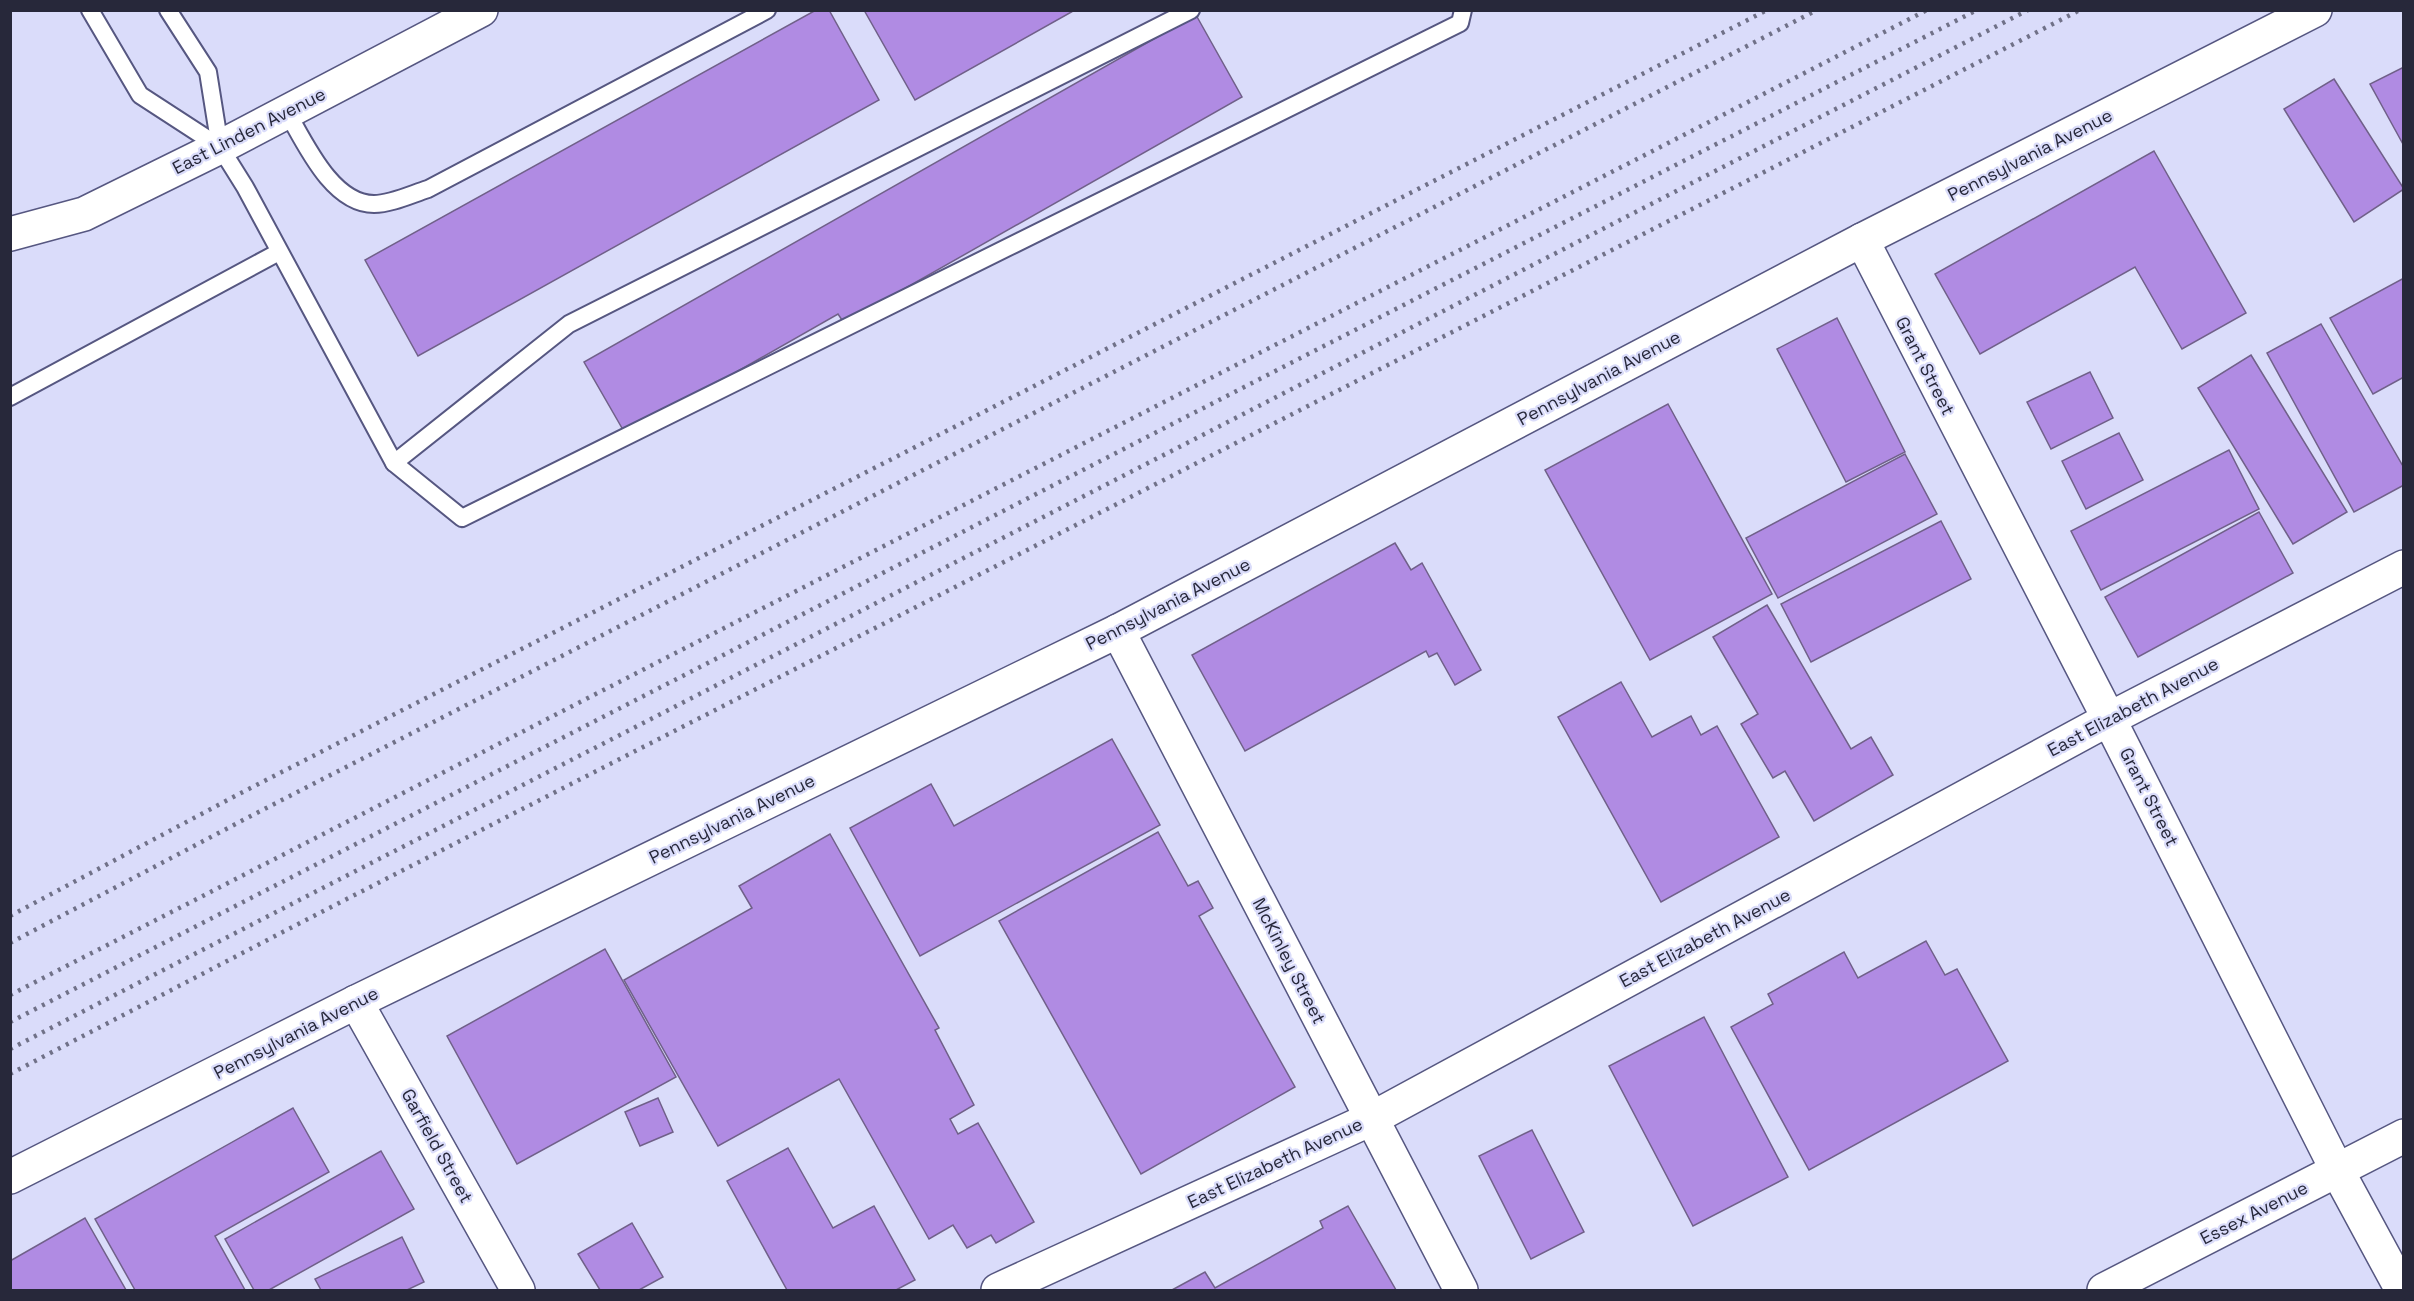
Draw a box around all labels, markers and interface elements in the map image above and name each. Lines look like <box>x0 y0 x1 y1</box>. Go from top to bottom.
street label: East Linden Avenue <box>168 82 329 179</box>
street label: Pennsylvania Avenue <box>1944 103 2116 206</box>
street label: Grant Street <box>1891 313 1960 419</box>
street label: Pennsylvania Avenue <box>1513 325 1684 430</box>
street label: Pennsylvania Avenue <box>1082 552 1254 655</box>
street label: East Elizabeth Avenue <box>2043 652 2222 761</box>
street label: Grant Street <box>2115 744 2184 850</box>
street label: Pennsylvania Avenue <box>645 768 818 869</box>
street label: East Elizabeth Avenue <box>1615 883 1794 992</box>
street label: McKinley Street <box>1248 894 1331 1028</box>
street label: Pennsylvania Avenue <box>210 981 382 1084</box>
street label: Garfield Street <box>397 1085 478 1207</box>
street label: East Elizabeth Avenue <box>1184 1112 1366 1213</box>
street label: Essex Avenue <box>2196 1176 2311 1250</box>

